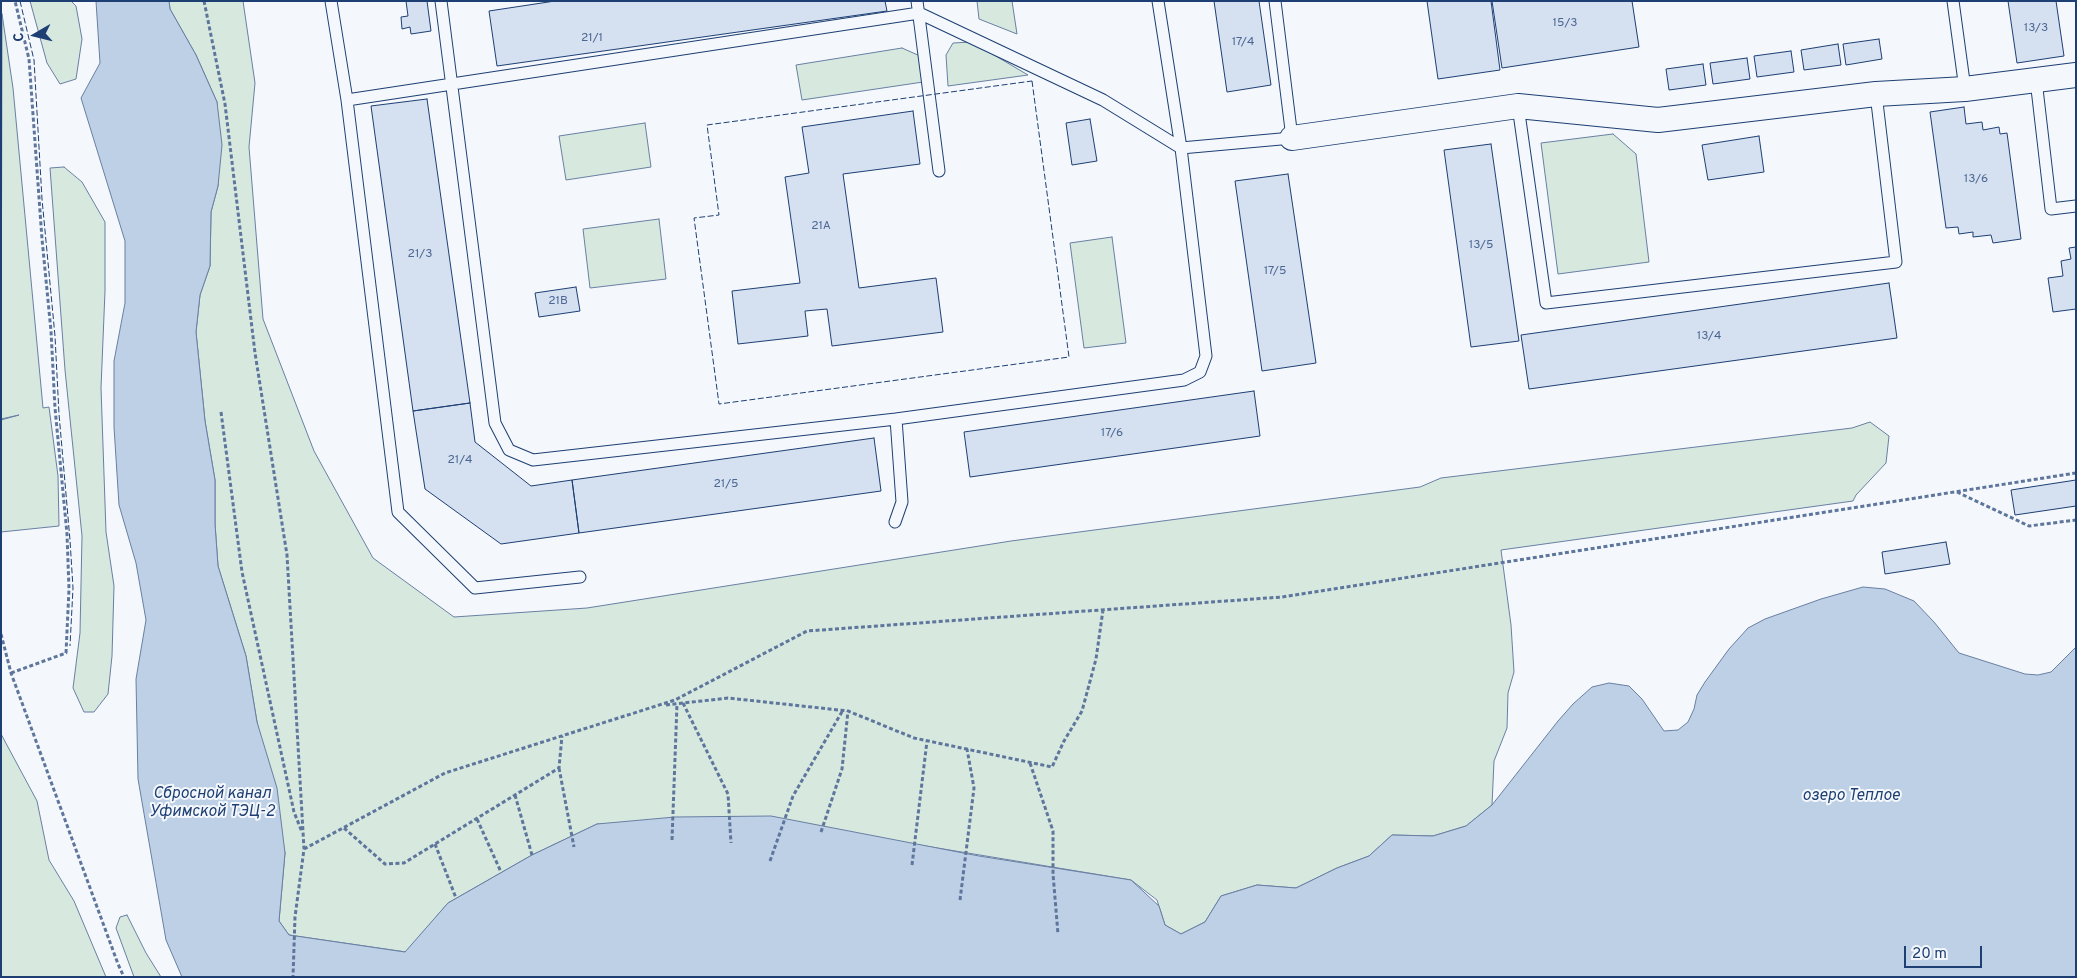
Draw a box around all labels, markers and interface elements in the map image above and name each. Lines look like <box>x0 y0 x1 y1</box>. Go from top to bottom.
north arrow <box>10 10 60 60</box>
house number: 15/3 <box>1552 17 1578 31</box>
house number: 13/3 <box>2024 22 2048 36</box>
text: С <box>11 32 29 43</box>
house number: 21/1 <box>581 32 603 46</box>
house number: 17/4 <box>1232 36 1254 50</box>
house number: 13/6 <box>1964 173 1988 187</box>
house number: 21А <box>811 220 831 234</box>
house number: 13/5 <box>1469 239 1493 253</box>
house number: 21/3 <box>408 248 432 262</box>
house number: 17/5 <box>1264 265 1286 279</box>
house number: 21В <box>548 295 568 309</box>
house number: 13/4 <box>1697 330 1721 344</box>
house number: 17/6 <box>1101 427 1123 441</box>
house number: 21/4 <box>447 454 473 468</box>
house number: 21/5 <box>713 478 739 492</box>
water label: Сбросной канал Уфимской ТЭЦ-2 <box>149 785 275 823</box>
water label: озеро Теплое <box>1802 787 1900 807</box>
scale bar <box>1907 936 1984 968</box>
text: 20 m <box>1912 945 1947 964</box>

